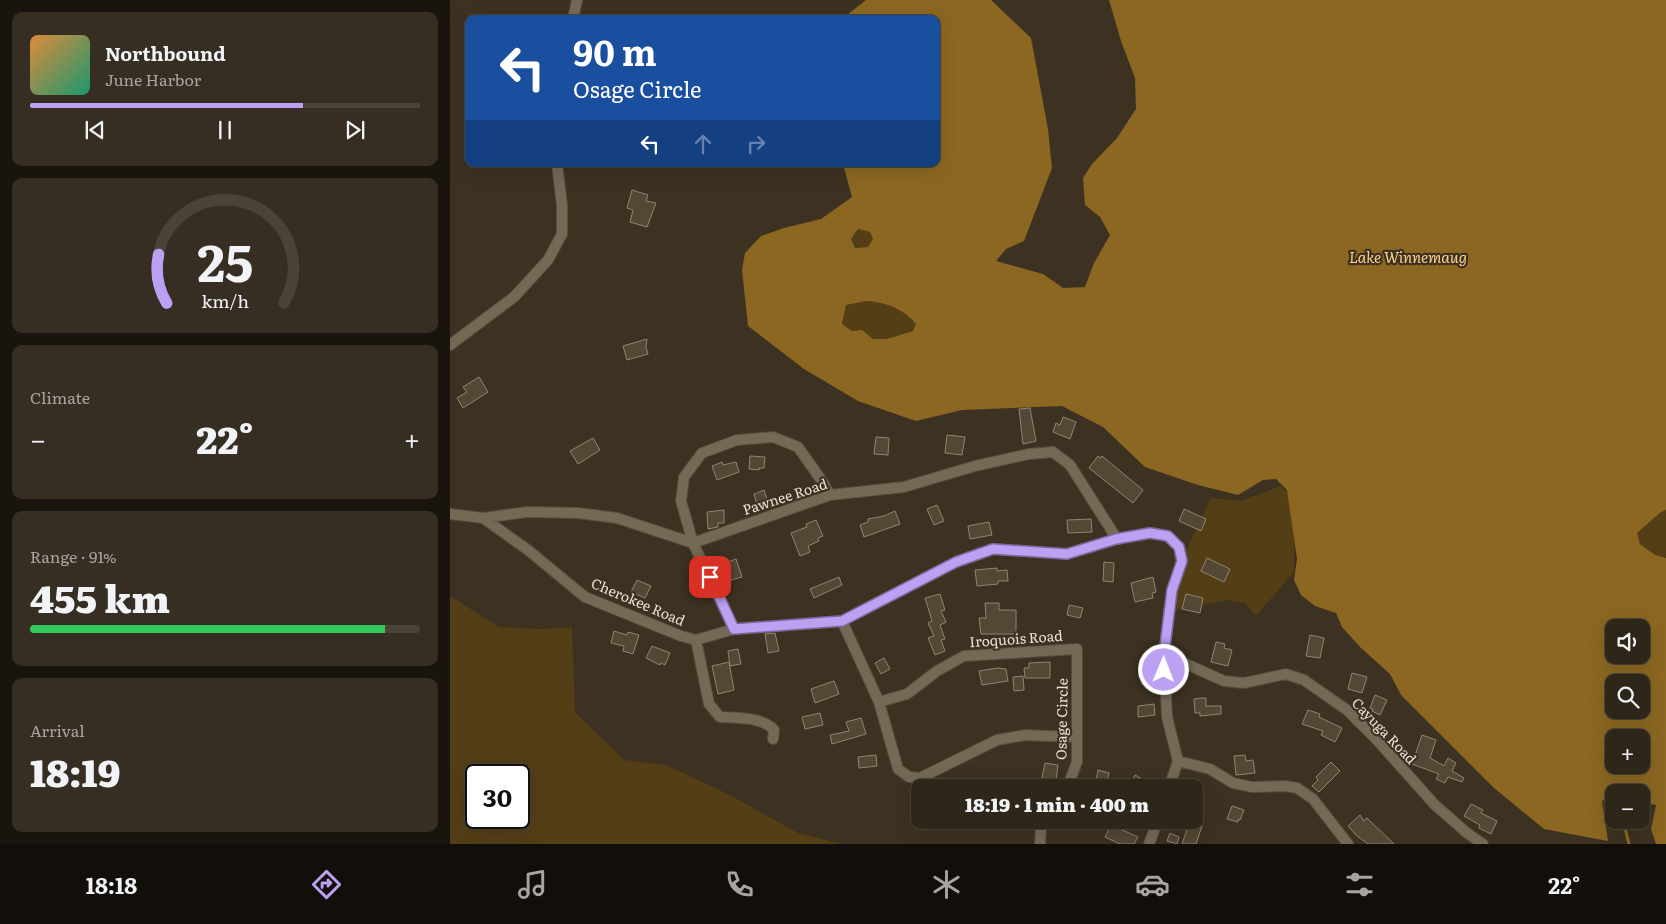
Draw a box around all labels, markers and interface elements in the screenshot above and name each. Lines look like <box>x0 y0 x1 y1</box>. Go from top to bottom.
text: 90 m <box>573 25 657 77</box>
icon: left <box>490 35 555 100</box>
text: Northbound <box>105 39 226 67</box>
text: June Harbor <box>105 67 201 91</box>
text: Osage Circle <box>573 72 701 105</box>
icon: previous <box>81 116 109 144</box>
icon: pause <box>211 116 239 144</box>
icon: next <box>341 116 369 144</box>
icon: left <box>636 130 664 158</box>
icon: ahead <box>689 130 717 158</box>
icon: right <box>742 130 770 158</box>
text: 25 <box>197 221 253 298</box>
water label: Lake Winnemaug <box>1349 245 1467 268</box>
text: km/h <box>201 287 249 314</box>
text: Climate <box>30 385 90 409</box>
text: 22° <box>196 409 254 466</box>
text: − <box>30 417 46 459</box>
text: + <box>404 417 420 459</box>
street label: Pawnee Road <box>740 473 830 519</box>
text: Range · 91% <box>30 544 117 568</box>
pin <box>689 556 731 598</box>
icon: arrive <box>696 563 724 591</box>
text: 455 km <box>30 568 170 625</box>
street label: Cherokee Road <box>588 572 689 630</box>
map controls <box>1605 619 1650 829</box>
button: sound <box>1605 619 1650 664</box>
street label: Iroquois Road <box>969 625 1064 651</box>
position arrow <box>1137 643 1189 695</box>
button: search <box>1605 674 1650 719</box>
street label: Osage Circle <box>1050 678 1072 760</box>
street label: Cayuga Road <box>1348 693 1422 768</box>
text: Arrival <box>30 718 85 742</box>
button: + <box>1605 729 1650 774</box>
text: 18:19 <box>30 742 120 799</box>
speed limit sign: 30 <box>465 764 530 829</box>
button: − <box>1605 784 1650 829</box>
text: 18:19 · 1 min · 400 m <box>965 790 1149 818</box>
icon: directions <box>309 867 344 902</box>
icon: music <box>515 867 550 902</box>
icon: phone <box>722 867 757 902</box>
icon: climate <box>929 867 964 902</box>
icon: car <box>1135 867 1170 902</box>
icon: filters <box>1342 867 1377 902</box>
text: 18:18 <box>86 868 137 901</box>
text: 22° <box>1548 868 1580 901</box>

